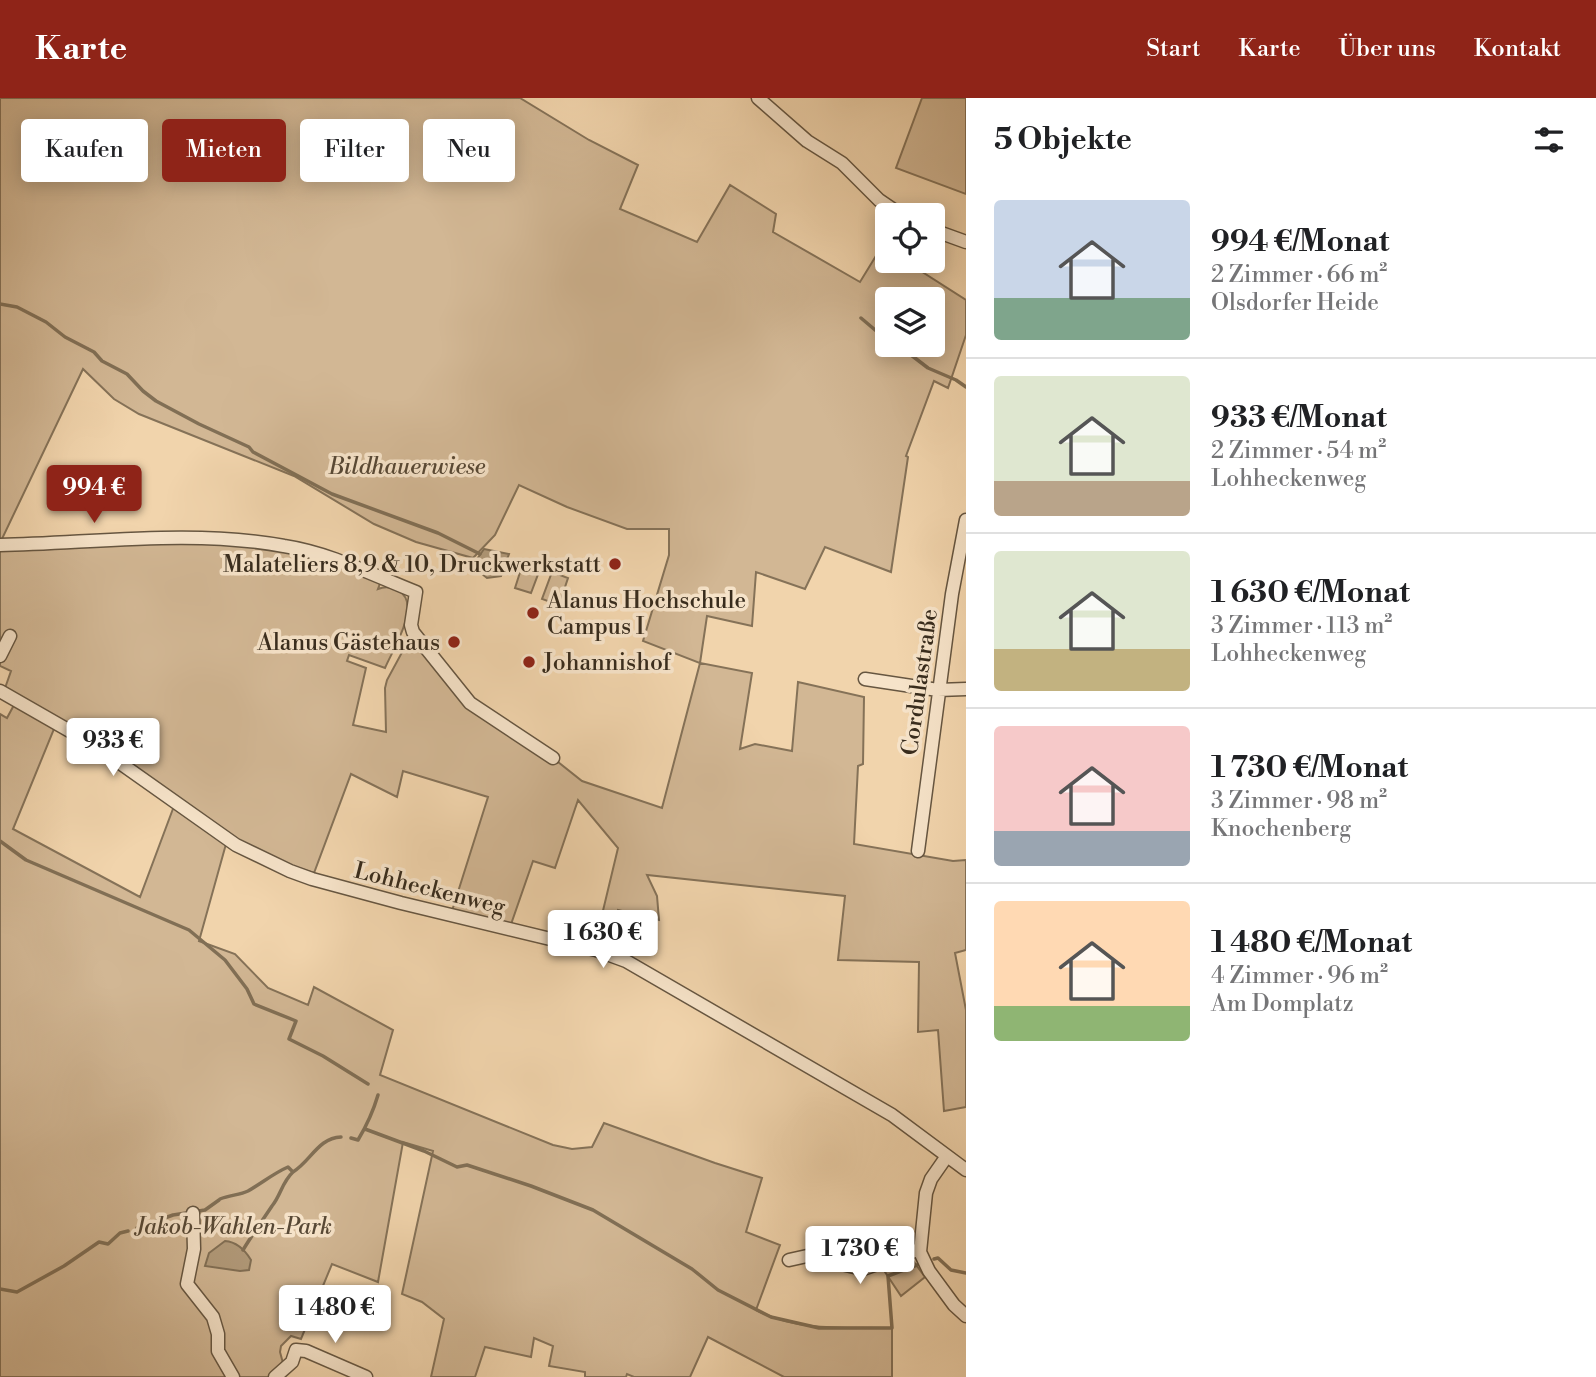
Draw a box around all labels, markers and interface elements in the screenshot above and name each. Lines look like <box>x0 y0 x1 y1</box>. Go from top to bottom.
text: Karte <box>35 29 127 70</box>
text: Start <box>1146 34 1200 64</box>
text: Karte <box>1238 34 1301 64</box>
text: Über uns <box>1339 34 1436 64</box>
text: Kontakt <box>1474 34 1561 64</box>
chip: Kaufen <box>21 119 148 182</box>
chip: Mieten <box>162 119 286 182</box>
chip: Filter <box>300 119 409 182</box>
chip: Neu <box>423 119 515 182</box>
text: 5 Objekte <box>994 121 1132 159</box>
icon: filters <box>1530 121 1568 159</box>
map controls <box>875 203 945 357</box>
button: locate <box>875 203 945 273</box>
text: 994 €/Monat <box>1211 223 1389 261</box>
icon: home <box>1050 228 1134 312</box>
text: 2 Zimmer · 66 m² <box>1211 261 1387 289</box>
button: layers <box>875 287 945 357</box>
text: Olsdorfer Heide <box>1211 289 1379 317</box>
text: 933 €/Monat <box>1211 399 1387 437</box>
icon: home <box>1050 404 1134 488</box>
text: 2 Zimmer · 54 m² <box>1211 437 1386 465</box>
park label: Bildhauerwiese <box>328 453 486 481</box>
text: Lohheckenweg <box>1211 465 1366 493</box>
pin: 994 € <box>45 466 143 525</box>
text: 994 € <box>63 474 125 502</box>
place label: Malateliers 8,9 & 10, Druckwerkstatt <box>223 551 601 579</box>
marker: Malateliers 8,9 & 10, Druckwerkstatt <box>607 556 623 572</box>
text: 1 630 €/Monat <box>1211 574 1410 612</box>
icon: home <box>1050 579 1134 663</box>
place label: Alanus Hochschule Campus I <box>546 587 746 641</box>
marker: Alanus Hochschule Campus I <box>525 605 541 621</box>
street label: Cordulastraße <box>896 607 944 757</box>
text: 3 Zimmer · 113 m² <box>1211 612 1392 640</box>
place label: Alanus Gästehaus <box>256 629 440 657</box>
marker: Alanus Gästehaus <box>446 634 462 650</box>
text: Lohheckenweg <box>1211 640 1366 668</box>
place label: Johannishof <box>542 649 672 677</box>
marker: Johannishof <box>521 654 537 670</box>
pin: 933 € <box>64 718 162 778</box>
text: 933 € <box>83 727 143 755</box>
text: 1 730 €/Monat <box>1211 749 1408 787</box>
icon: home <box>1050 754 1134 838</box>
text: 3 Zimmer · 98 m² <box>1211 787 1387 815</box>
text: Knochenberg <box>1211 815 1351 843</box>
street label: Lohheckenweg <box>351 857 508 921</box>
pin: 1 630 € <box>538 910 668 970</box>
text: 1 630 € <box>564 919 642 947</box>
text: 1 480 €/Monat <box>1211 924 1412 962</box>
icon: home <box>1050 929 1134 1013</box>
text: 4 Zimmer · 96 m² <box>1211 962 1388 990</box>
text: Am Domplatz <box>1211 990 1353 1018</box>
park label: Jakob-Wahlen-Park <box>133 1213 332 1241</box>
pin: 1 730 € <box>795 1226 925 1286</box>
text: 1 730 € <box>821 1235 899 1263</box>
pin: 1 480 € <box>270 1286 400 1345</box>
text: 1 480 € <box>295 1294 375 1322</box>

